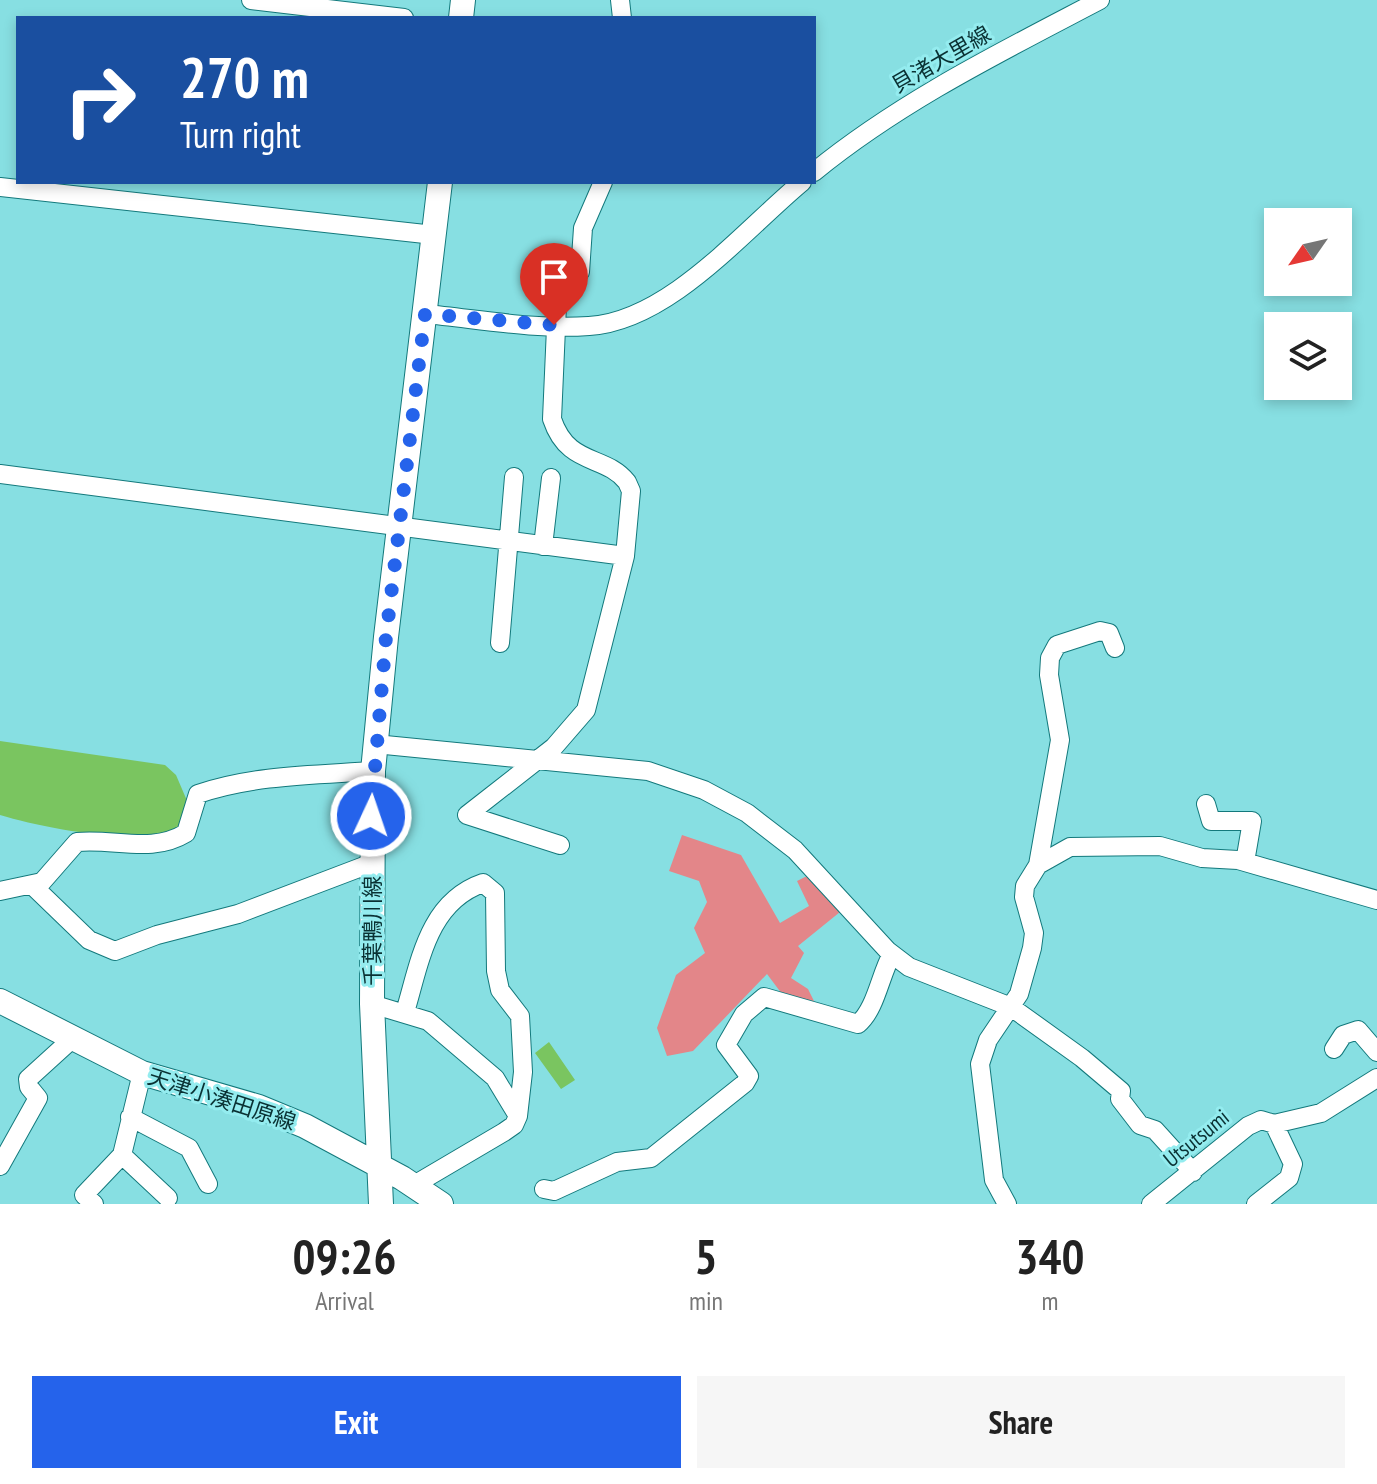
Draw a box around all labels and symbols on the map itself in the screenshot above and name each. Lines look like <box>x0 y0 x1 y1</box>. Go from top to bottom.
street label: 貝渚大里線 <box>886 19 996 99</box>
north arrow <box>1264 208 1352 296</box>
pin <box>520 243 588 325</box>
position arrow <box>329 774 413 858</box>
street label: 千葉鴨川線 <box>358 876 386 986</box>
street label: 天津小湊田原線 <box>144 1062 300 1136</box>
street label: Utsutsumi <box>1157 1103 1235 1173</box>

